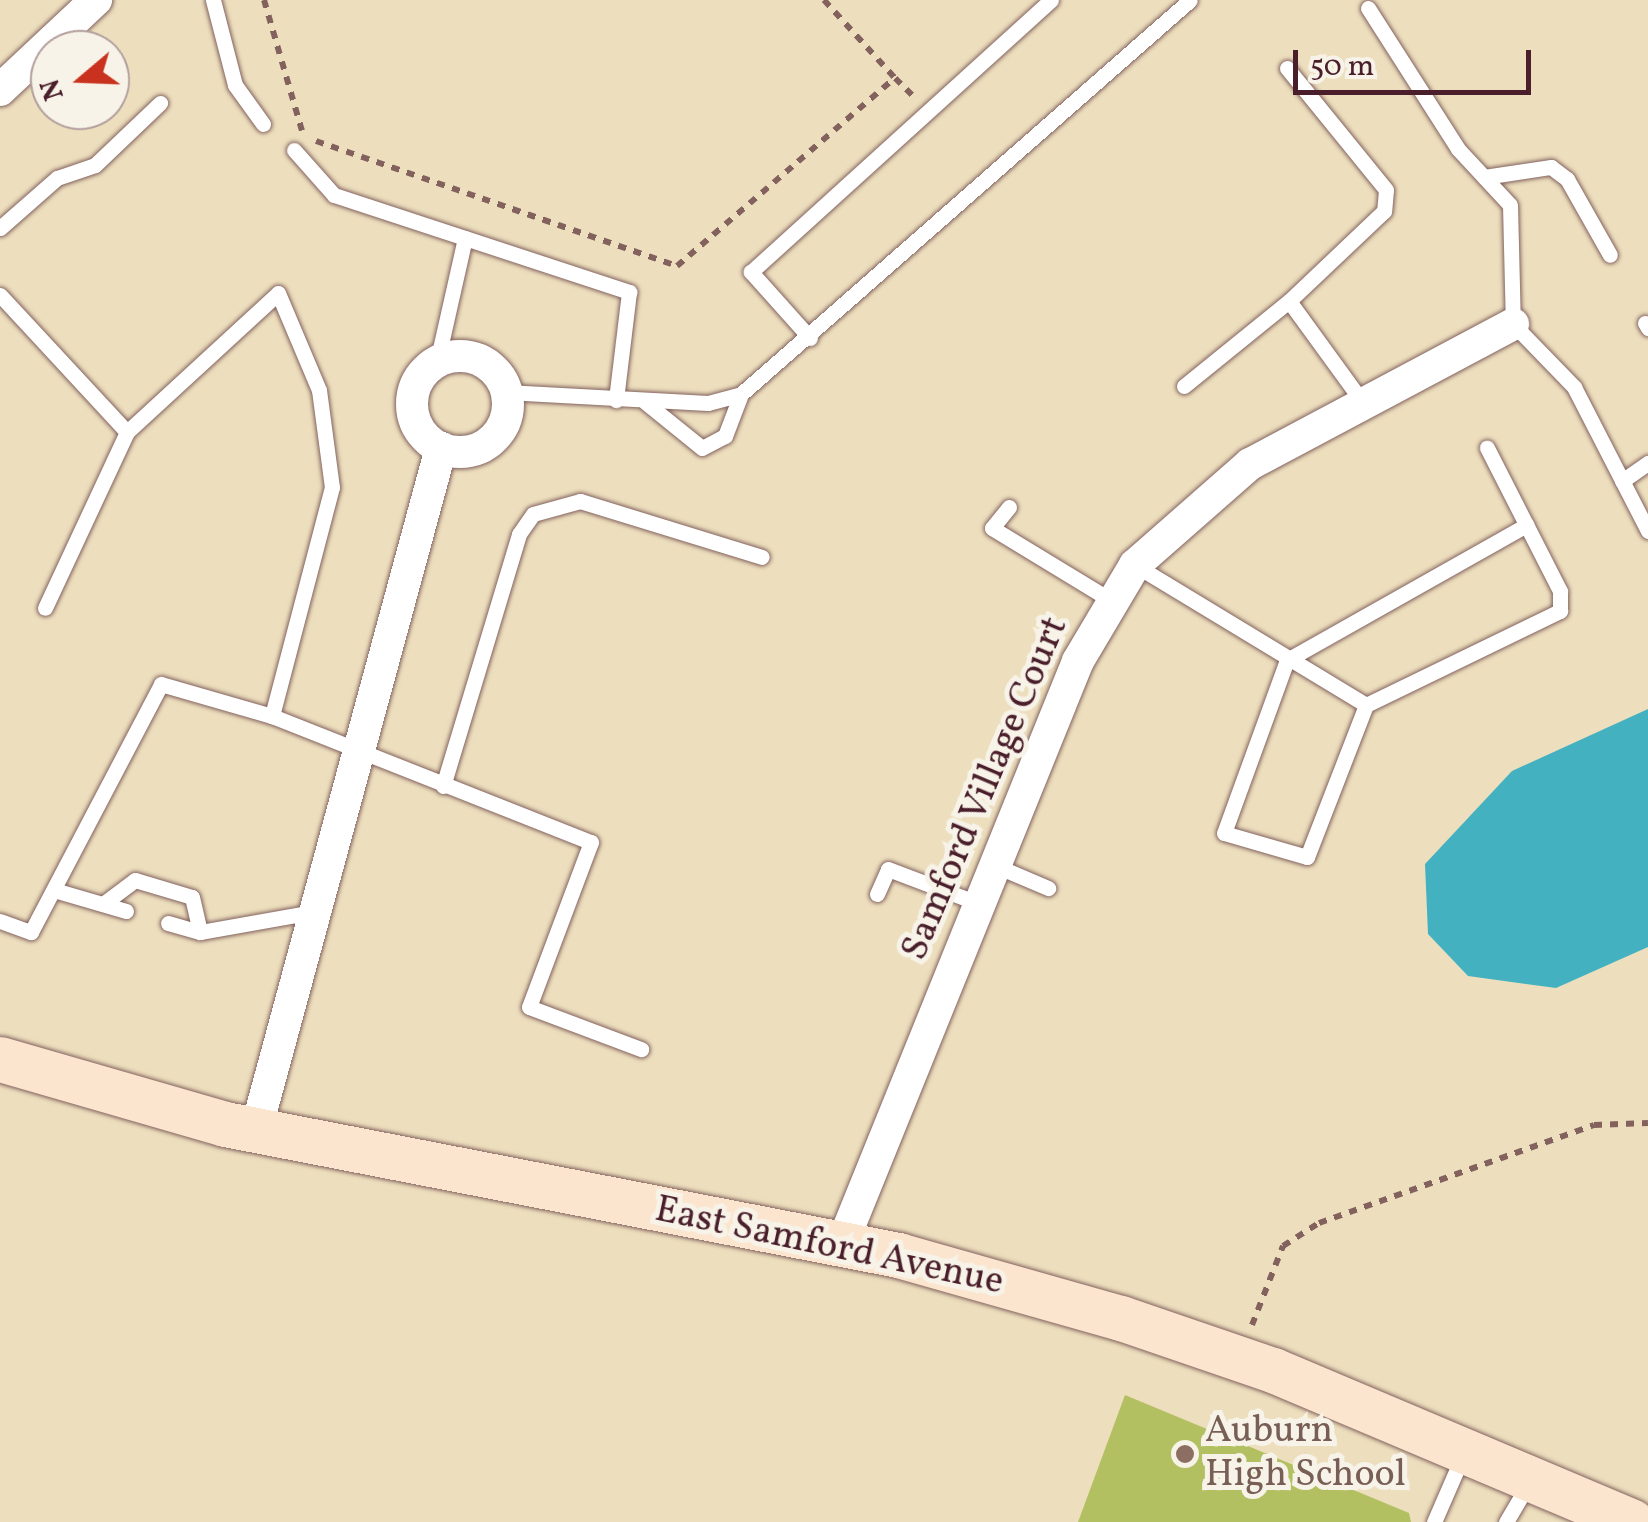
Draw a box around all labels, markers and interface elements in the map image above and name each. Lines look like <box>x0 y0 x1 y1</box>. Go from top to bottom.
north arrow <box>30 30 130 130</box>
scale bar <box>1298 30 1536 92</box>
text: 50 m <box>1310 46 1374 88</box>
text: N <box>31 73 75 105</box>
street label: Samford Village Court <box>893 610 1079 968</box>
street label: East Samford Avenue <box>651 1188 1007 1306</box>
place label: Auburn High School <box>1205 1409 1406 1498</box>
marker: Auburn High School <box>1174 1443 1196 1465</box>

